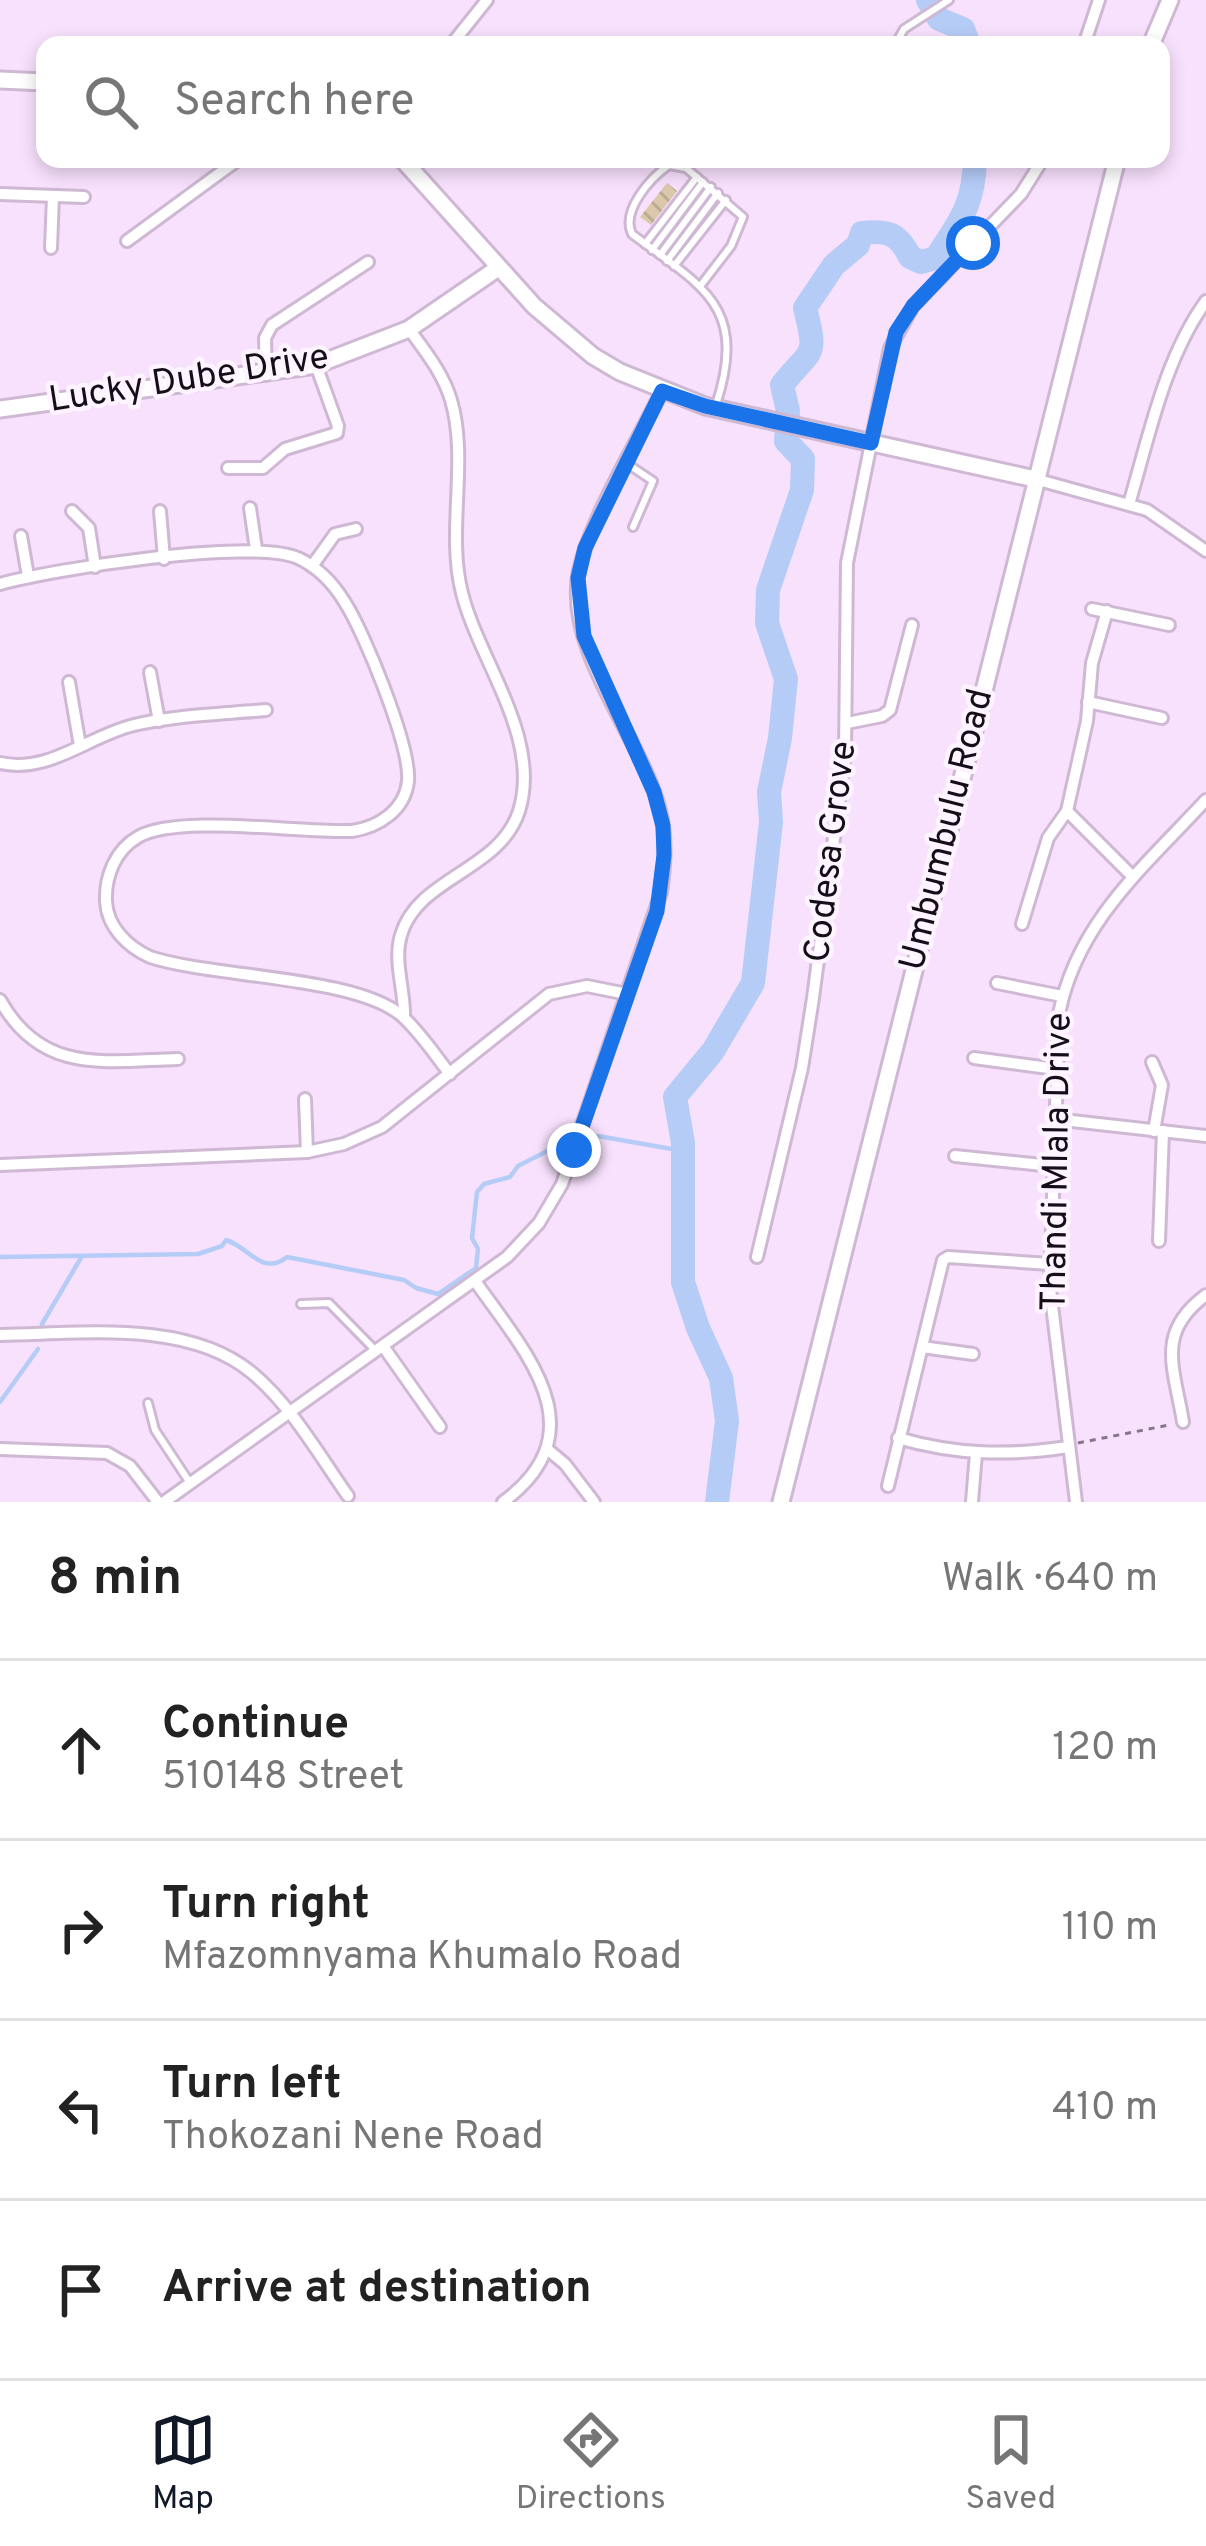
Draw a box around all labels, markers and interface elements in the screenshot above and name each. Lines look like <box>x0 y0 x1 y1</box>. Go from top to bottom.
search box <box>36 36 1170 168</box>
icon: search <box>78 69 144 135</box>
text: Search here <box>174 74 414 131</box>
route start <box>946 216 1000 270</box>
street label: Lucky Dube Drive <box>46 335 332 425</box>
street label: Umbumbulu Road <box>891 684 1005 976</box>
street label: Codesa Grove <box>796 739 868 965</box>
street label: Thandi Mlala Drive <box>1032 1012 1084 1312</box>
route end <box>547 1123 601 1177</box>
text: 8 min <box>48 1548 182 1613</box>
text: Walk · 640 m <box>942 1556 1158 1605</box>
text: Continue <box>162 1697 349 1754</box>
icon: ahead <box>48 1717 114 1783</box>
text: 120 m <box>1052 1725 1158 1774</box>
text: 510148 Street <box>162 1754 404 1803</box>
text: Turn right <box>162 1877 370 1934</box>
icon: right <box>48 1897 114 1963</box>
text: 110 m <box>1062 1905 1158 1954</box>
text: Mfazomnyama Khumalo Road <box>162 1934 682 1983</box>
text: Turn left <box>162 2057 341 2114</box>
icon: left <box>48 2077 114 2143</box>
text: 410 m <box>1052 2085 1158 2134</box>
text: Thokozani Nene Road <box>162 2114 544 2163</box>
icon: arrive <box>48 2257 114 2323</box>
text: Arrive at destination <box>162 2261 592 2318</box>
tab: Map <box>150 2407 216 2521</box>
tab: Directions <box>516 2407 666 2521</box>
tab: Saved <box>965 2407 1056 2521</box>

